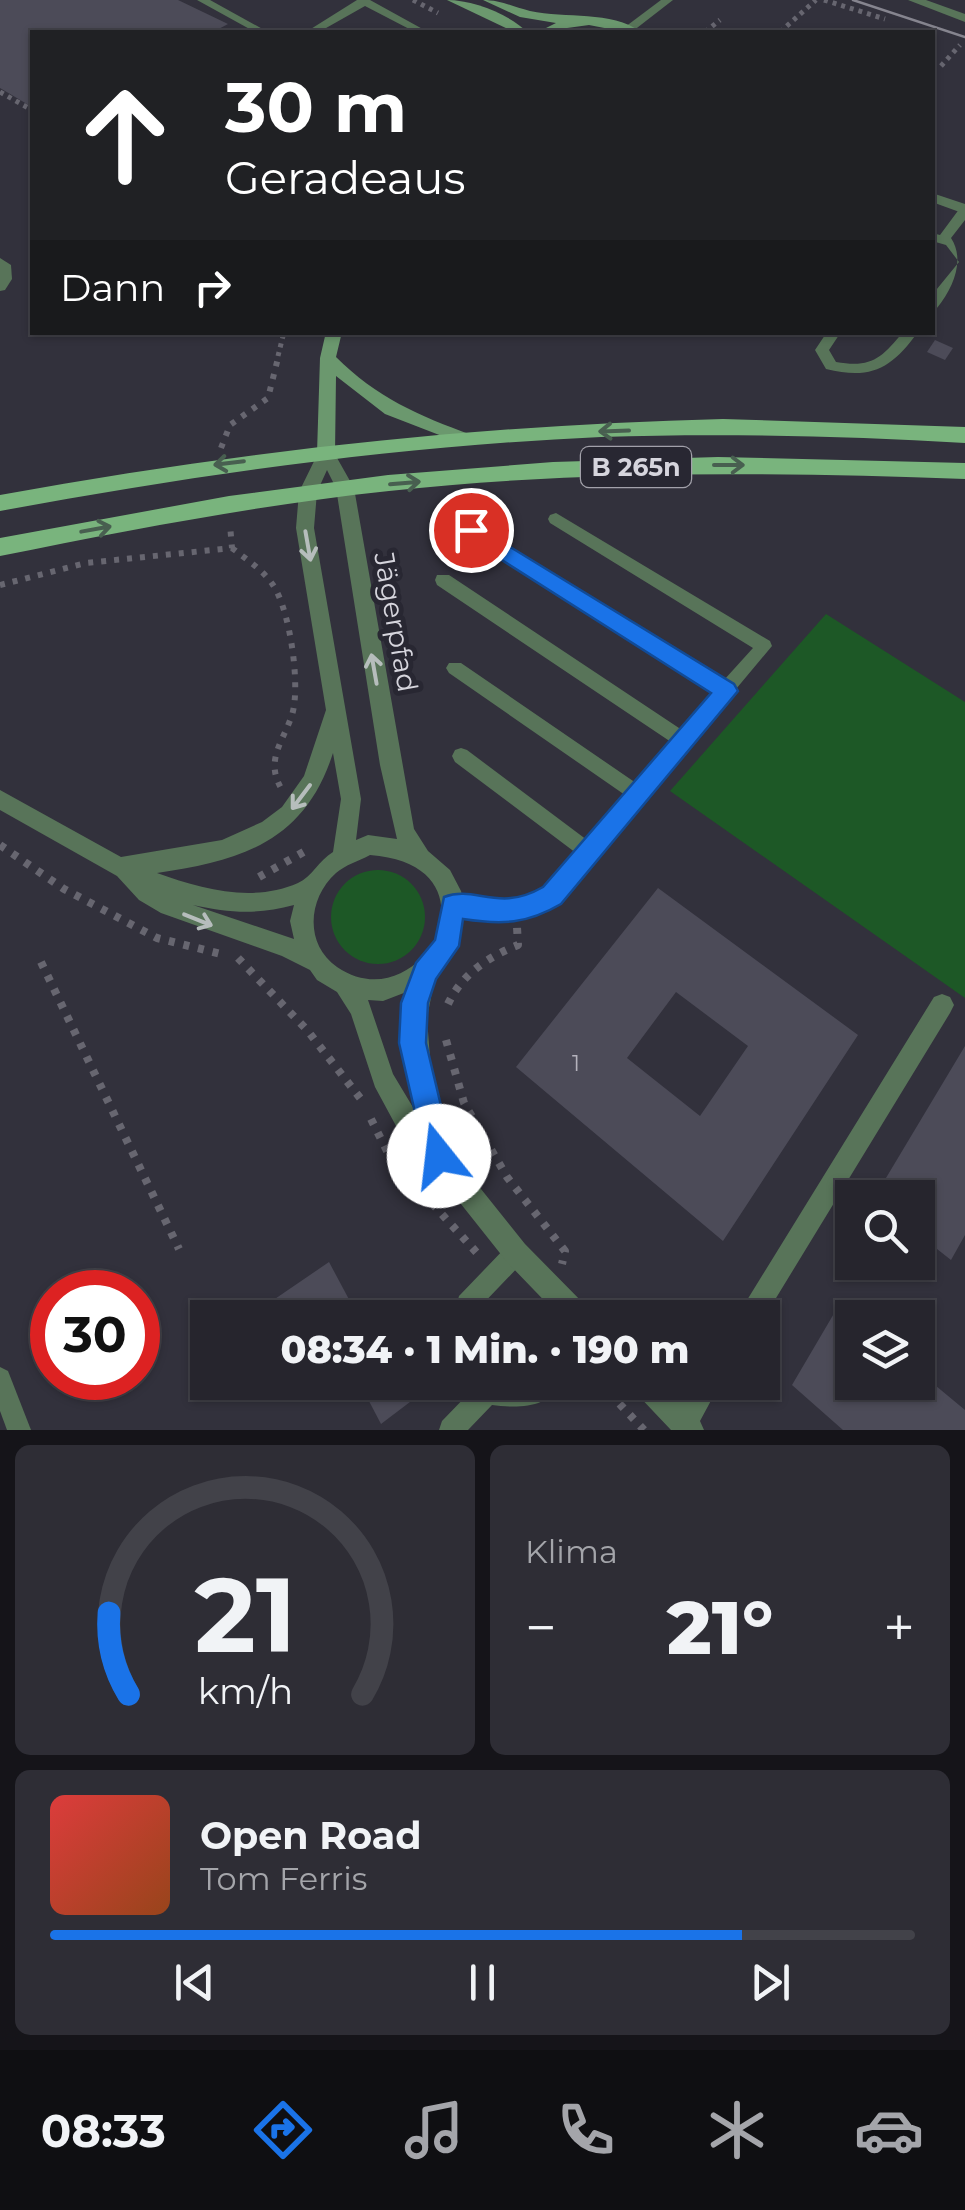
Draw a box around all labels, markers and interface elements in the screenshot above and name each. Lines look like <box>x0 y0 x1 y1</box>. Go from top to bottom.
text: 30 m <box>225 64 407 150</box>
icon: ahead <box>60 70 190 200</box>
text: Geradeaus <box>225 150 466 205</box>
icon: right <box>185 260 240 315</box>
text: Dann <box>60 264 165 311</box>
one-way arrow <box>598 422 630 441</box>
road number: B 265n <box>581 447 691 487</box>
one-way arrow <box>213 454 246 473</box>
one-way arrow <box>713 456 745 475</box>
one-way arrow <box>388 473 421 492</box>
pin <box>429 488 514 573</box>
icon: arrive <box>444 503 499 558</box>
one-way arrow <box>79 519 111 538</box>
one-way arrow <box>299 529 318 562</box>
street label: Jägerpfad <box>367 548 425 695</box>
one-way arrow <box>364 653 382 686</box>
one-way arrow <box>290 783 312 809</box>
one-way arrow <box>182 912 213 930</box>
house number: 1 <box>572 1050 580 1077</box>
position arrow <box>387 1104 491 1208</box>
map controls <box>835 1180 935 1400</box>
button: search <box>835 1180 935 1280</box>
speed limit sign: 30 <box>30 1270 160 1400</box>
button: layers <box>835 1300 935 1400</box>
text: 08:34 · 1 Min. · 190 m <box>280 1326 690 1373</box>
text: Klima <box>525 1532 618 1571</box>
text: 21 <box>194 1551 296 1678</box>
text: 21° <box>667 1581 773 1673</box>
text: − <box>525 1594 557 1661</box>
text: + <box>883 1594 915 1661</box>
text: km/h <box>197 1669 293 1713</box>
text: Open Road <box>200 1812 422 1859</box>
text: Tom Ferris <box>200 1859 367 1898</box>
icon: previous <box>167 1955 222 2010</box>
icon: pause <box>455 1955 510 2010</box>
icon: next <box>743 1955 798 2010</box>
icon: directions <box>248 2095 318 2165</box>
icon: music <box>399 2095 469 2165</box>
icon: phone <box>551 2095 621 2165</box>
icon: climate <box>702 2095 772 2165</box>
icon: car <box>854 2095 924 2165</box>
text: 08:33 <box>41 2103 166 2158</box>

